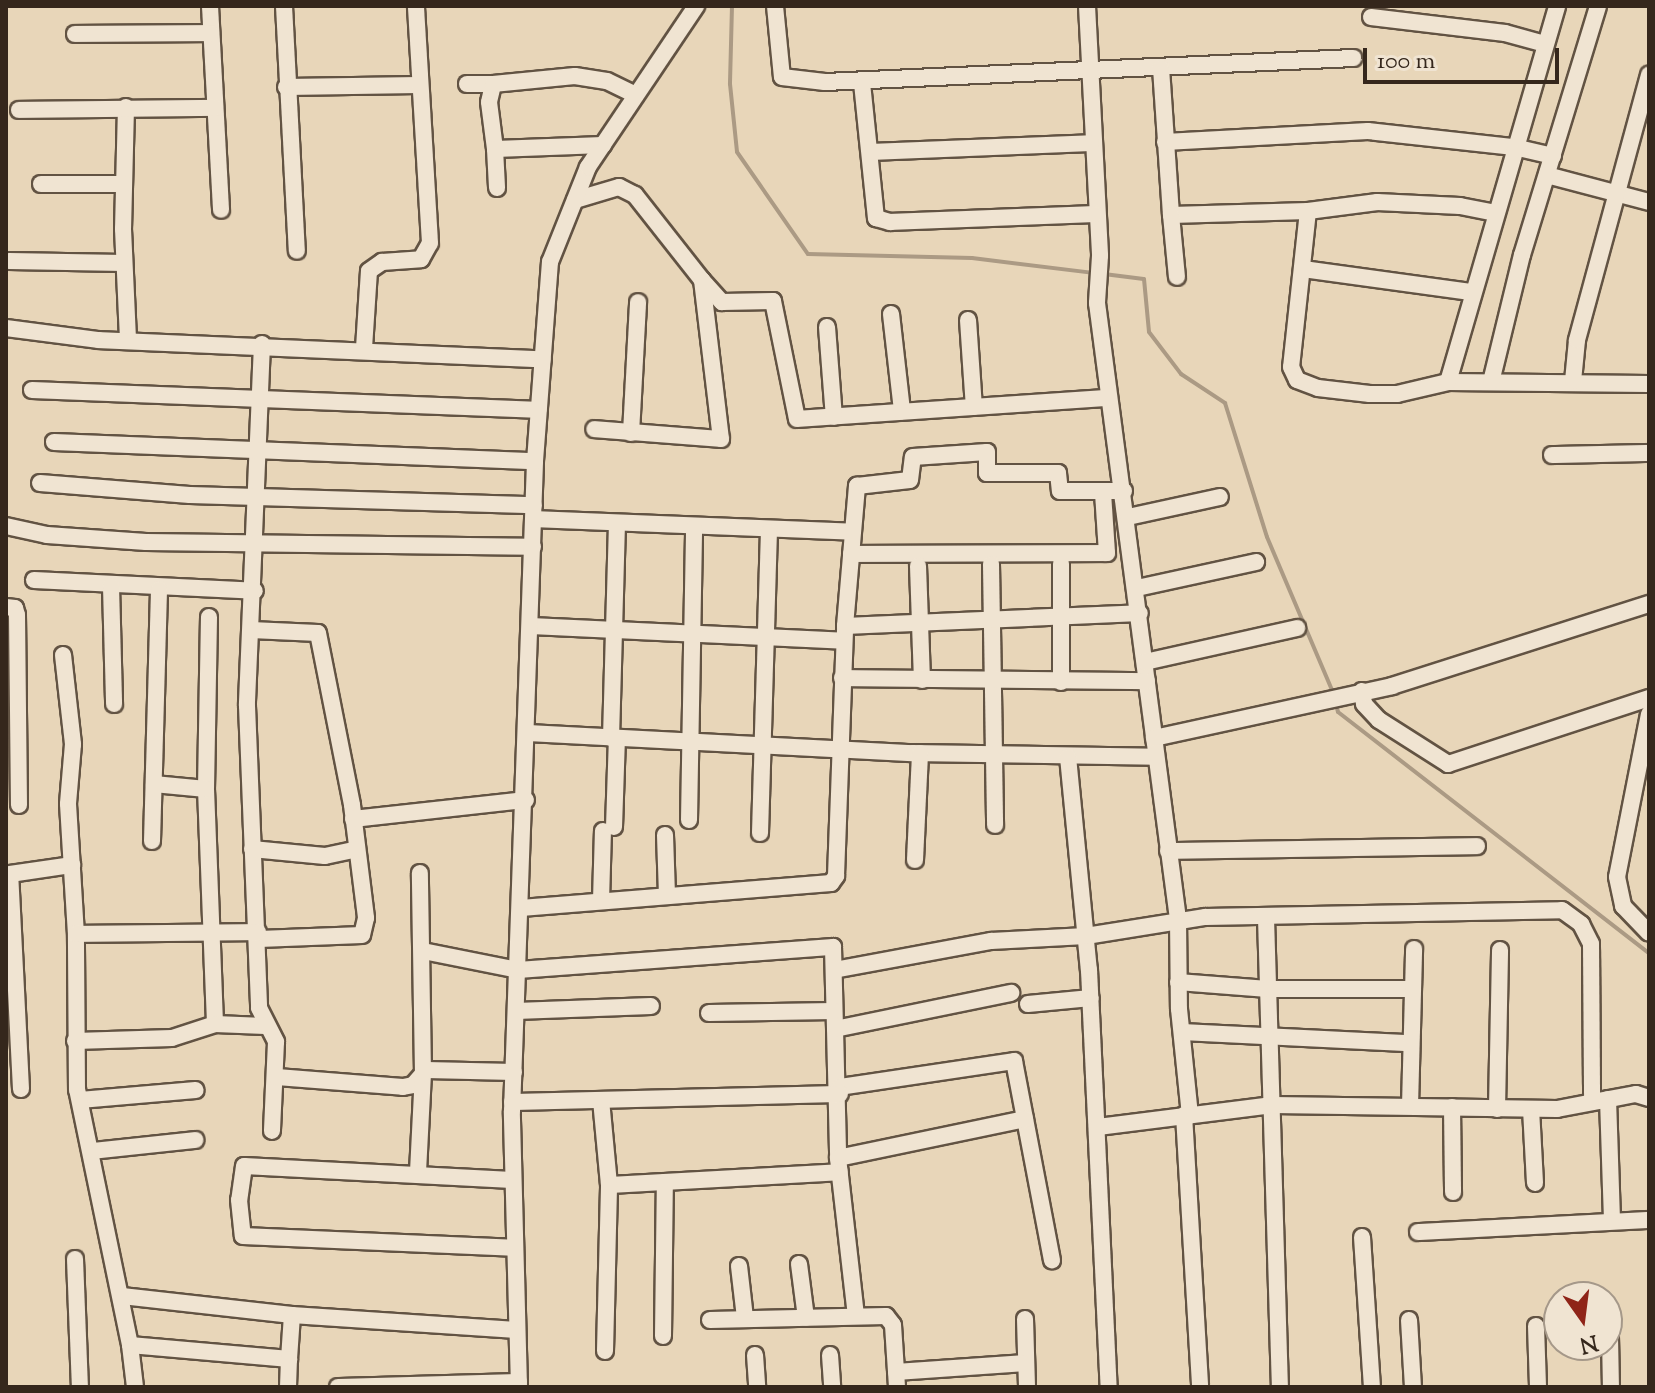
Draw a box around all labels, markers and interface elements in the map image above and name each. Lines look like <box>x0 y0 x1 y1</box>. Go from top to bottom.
scale bar <box>1367 32 1563 82</box>
text: 100 m <box>1377 45 1435 79</box>
north arrow <box>1543 1281 1623 1361</box>
text: N <box>1576 1325 1601 1360</box>

